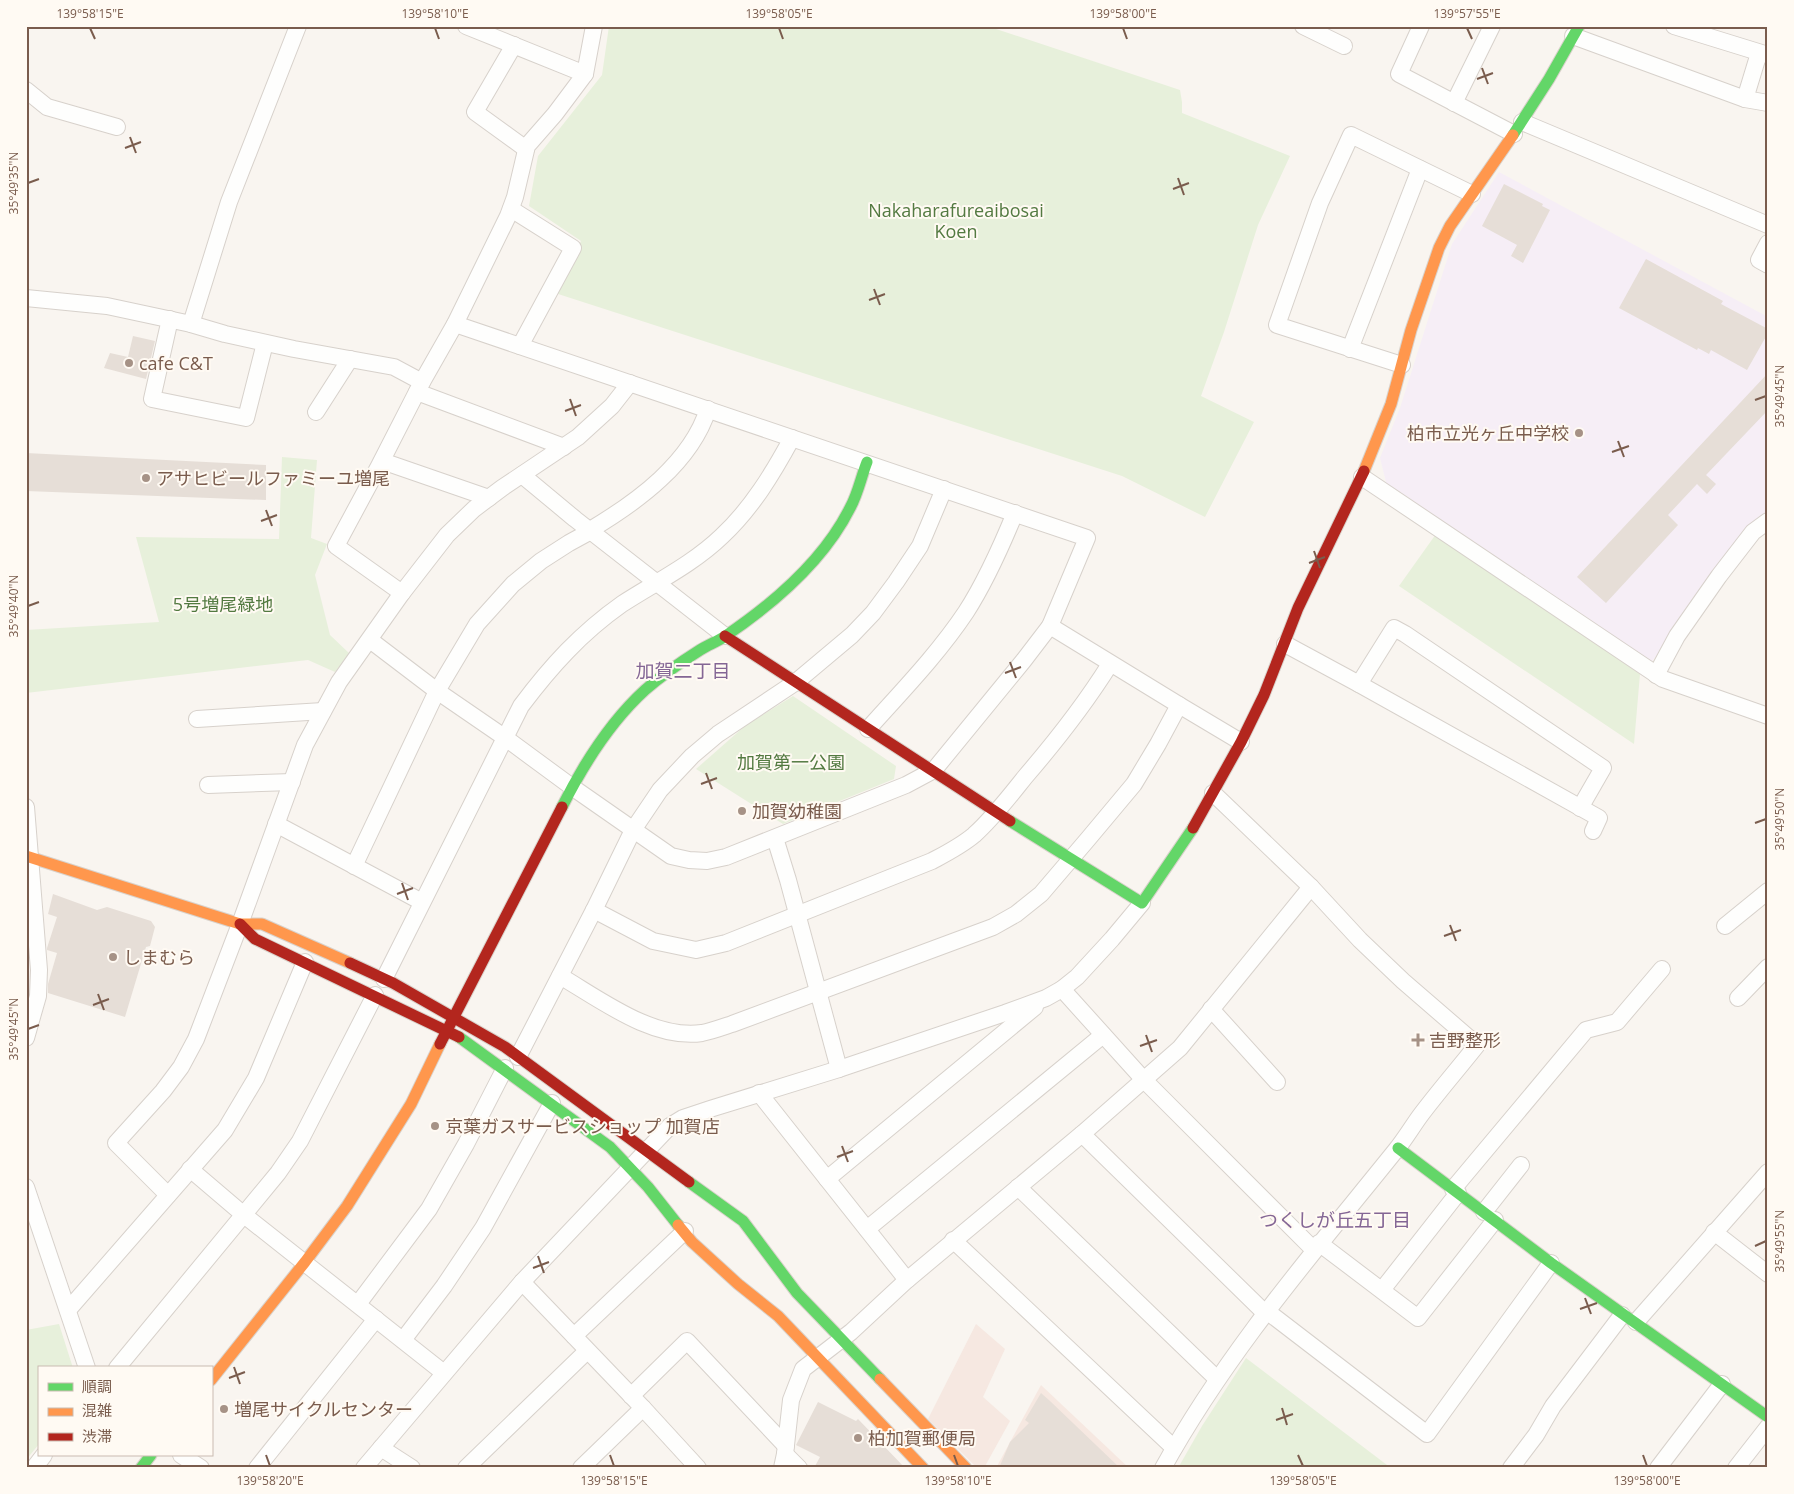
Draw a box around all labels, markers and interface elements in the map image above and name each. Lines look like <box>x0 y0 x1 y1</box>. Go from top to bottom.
text: 139°58'15"E <box>56 5 124 22</box>
text: 139°58'10"E <box>401 5 469 22</box>
text: 139°58'05"E <box>745 5 813 22</box>
text: 139°58'00"E <box>1089 5 1157 22</box>
text: 139°57'55"E <box>1433 5 1501 22</box>
text: 35°49'35"N <box>5 152 22 214</box>
park label: Nakaharafureaibosai Koen <box>868 198 1044 243</box>
place label: cafe C&T <box>139 351 213 375</box>
marker: cafe C&T <box>123 357 135 369</box>
text: 35°49'45"N <box>1771 365 1788 427</box>
place label: 柏市立光ヶ丘中学校 <box>1407 421 1569 445</box>
marker: 柏市立光ヶ丘中学校 <box>1573 427 1585 439</box>
place label: アサヒビールファミーユ増尾 <box>156 466 390 490</box>
marker: アサヒビールファミーユ増尾 <box>140 472 152 484</box>
text: 35°49'40"N <box>5 575 22 637</box>
park label: 5号増尾緑地 <box>173 592 273 616</box>
district label: 加賀二丁目 <box>635 658 731 684</box>
park label: 加賀第一公園 <box>737 750 845 774</box>
text: 35°49'50"N <box>1771 788 1788 850</box>
place label: 加賀幼稚園 <box>752 799 842 823</box>
marker: 加賀幼稚園 <box>736 805 748 817</box>
place label: しまむら <box>123 945 195 969</box>
marker: しまむら <box>107 951 119 963</box>
text: 35°49'45"N <box>5 998 22 1060</box>
place label: 吉野整形 <box>1429 1028 1501 1052</box>
marker: 吉野整形 <box>1411 1033 1425 1047</box>
place label: 京葉ガスサービスショップ 加賀店 <box>445 1114 720 1138</box>
marker: 京葉ガスサービスショップ 加賀店 <box>429 1120 441 1132</box>
district label: つくしが丘五丁目 <box>1259 1207 1411 1233</box>
text: 35°49'55"N <box>1771 1210 1788 1272</box>
legend <box>38 1366 212 1456</box>
text: 順調 <box>82 1376 112 1396</box>
place label: 増尾サイクルセンター <box>234 1397 413 1421</box>
text: 混雑 <box>82 1400 112 1420</box>
marker: 増尾サイクルセンター <box>218 1403 230 1415</box>
text: 渋滞 <box>82 1426 112 1446</box>
place label: 柏加賀郵便局 <box>868 1426 976 1450</box>
marker: 柏加賀郵便局 <box>852 1432 864 1444</box>
text: 139°58'20"E <box>236 1472 304 1489</box>
text: 139°58'15"E <box>580 1472 648 1489</box>
text: 139°58'10"E <box>924 1472 992 1489</box>
text: 139°58'05"E <box>1269 1472 1337 1489</box>
text: 139°58'00"E <box>1613 1472 1681 1489</box>

